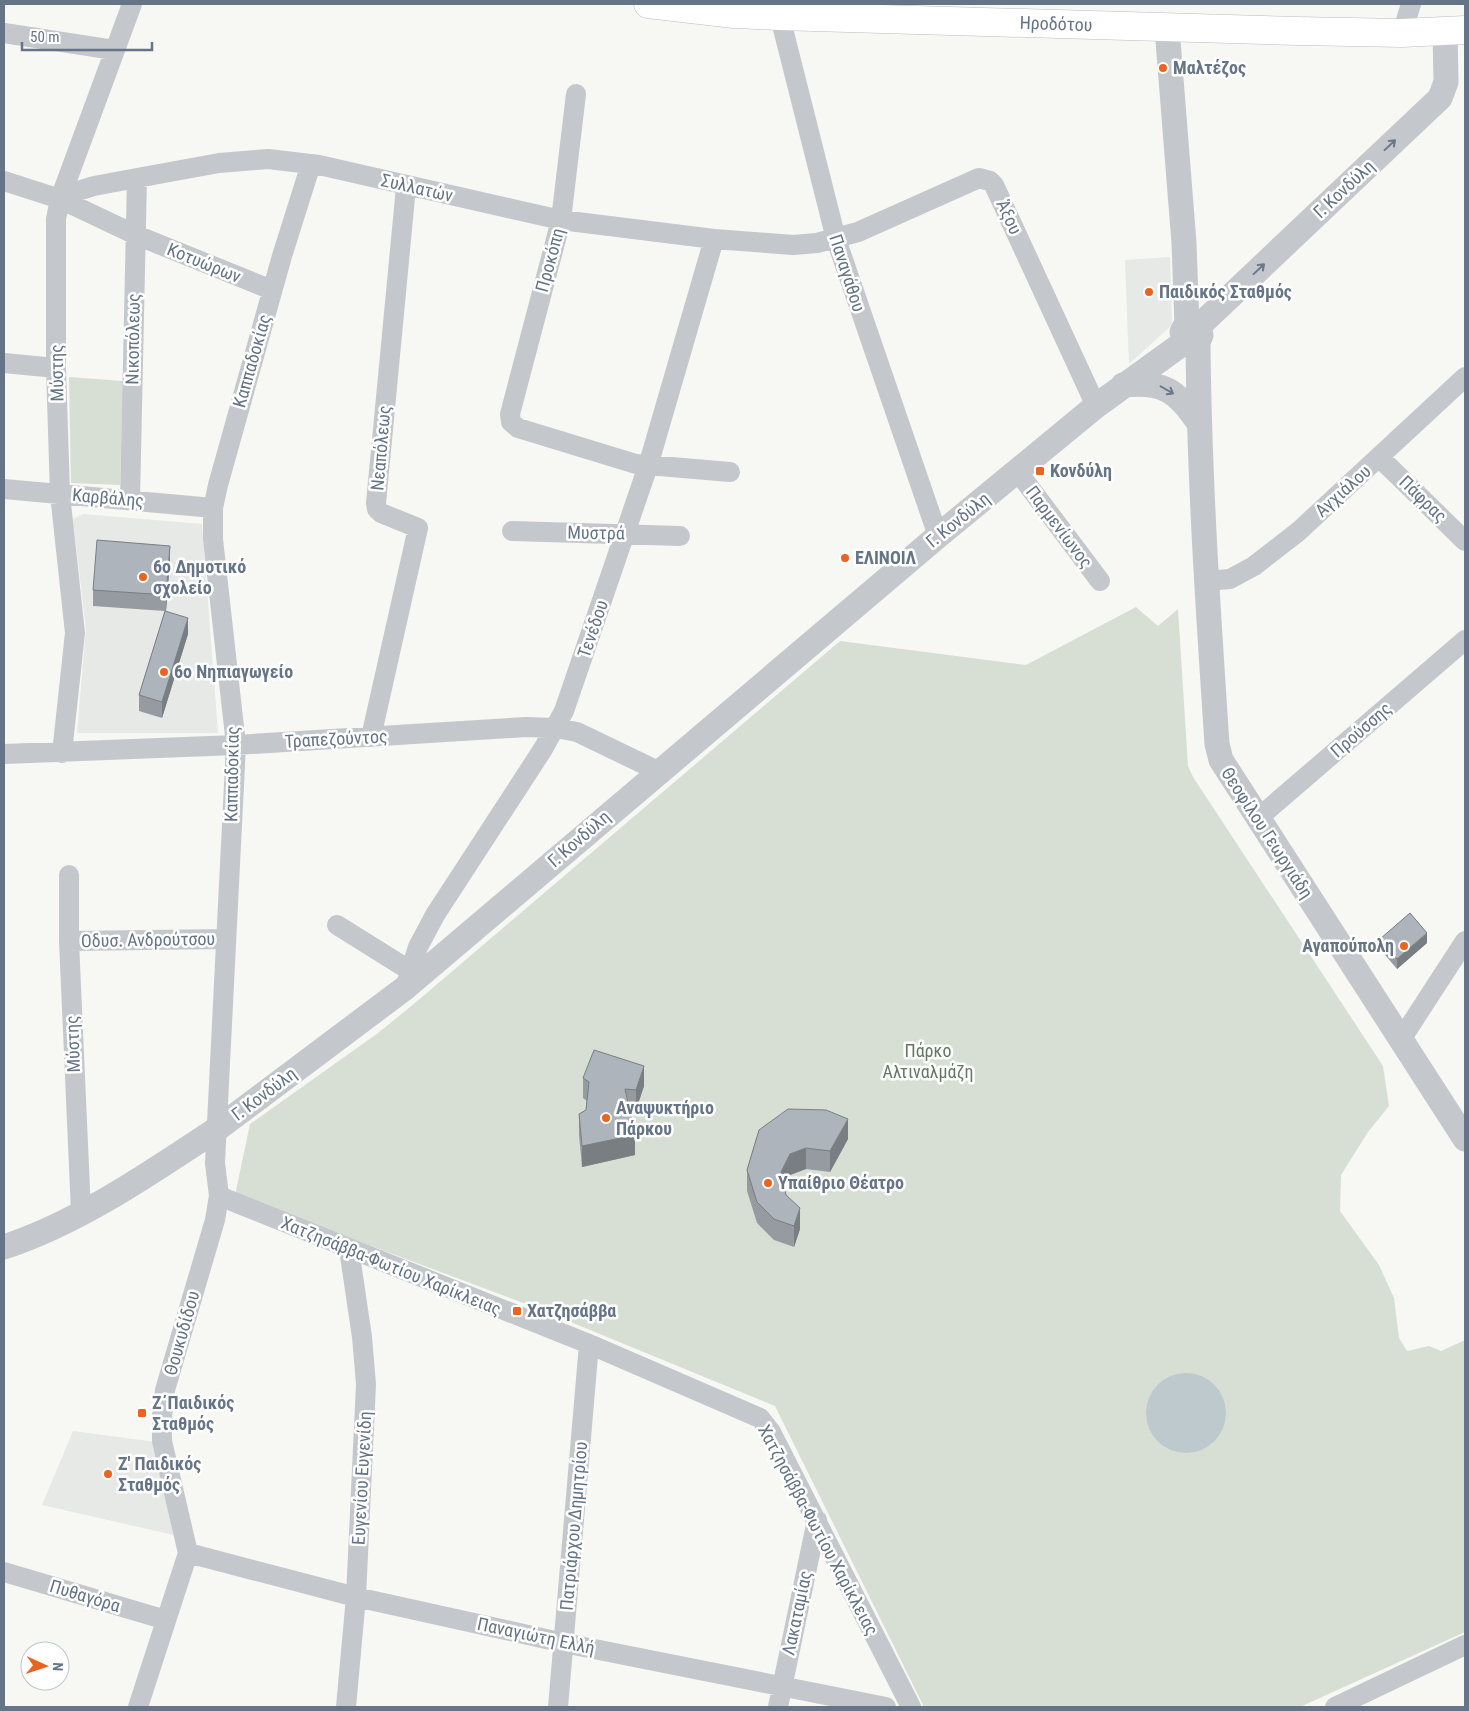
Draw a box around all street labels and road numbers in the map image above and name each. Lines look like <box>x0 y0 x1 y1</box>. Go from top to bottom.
street label: Ηροδότου <box>1019 12 1093 35</box>
street label: Γ. Κονδύλη <box>1309 155 1378 222</box>
street label: Συλλατών <box>379 169 455 206</box>
street label: Άξου <box>992 196 1027 237</box>
street label: Προκόπη <box>531 226 568 294</box>
street label: Παναγάθου <box>825 232 870 314</box>
street label: Κοτυώρων <box>164 238 244 287</box>
street label: Νικοπόλεως <box>121 293 144 385</box>
street label: Καππαδοκίας <box>228 312 275 410</box>
street label: Μύστης <box>46 344 67 402</box>
street label: Νεαπόλεως <box>366 404 395 491</box>
street label: Αγχιάλου <box>1311 460 1375 521</box>
street label: Πάφρας <box>1395 471 1451 526</box>
street label: Παρμενίωνος <box>1022 481 1097 572</box>
street label: Καρβάλης <box>71 484 145 511</box>
street label: Γ. Κονδύλη <box>922 488 994 552</box>
street label: Μυστρά <box>567 521 625 544</box>
street label: Τενέδου <box>573 597 612 660</box>
street label: Προύσσης <box>1326 698 1395 762</box>
street label: Τραπεζούντος <box>284 725 388 752</box>
street label: Καππαδοκίας <box>220 726 243 822</box>
street label: Θεοφίλου Γεωργιάδη <box>1217 763 1318 902</box>
street label: Γ. Κονδύλη <box>543 806 614 871</box>
street label: Οδυσ. Ανδρούτσου <box>81 928 215 951</box>
street label: Μύστης <box>61 1015 84 1073</box>
street label: Γ. Κονδύλη <box>227 1062 300 1125</box>
street label: Χατζησάββα-Φωτίου Χαρίκλειας <box>278 1212 504 1319</box>
street label: Θουκυδίδου <box>159 1288 204 1378</box>
street label: Ευγενίου Ευγενίδη <box>348 1411 375 1545</box>
street label: Χατζησάββα-Φωτίου Χαρίκλειας <box>754 1421 883 1639</box>
street label: Πατριάρχου Δημητρίου <box>556 1441 591 1611</box>
street label: Λακαταμίας <box>777 1569 816 1657</box>
street label: Πυθαγόρα <box>47 1575 123 1616</box>
street label: Παναγιώτη Ελλή <box>475 1613 597 1658</box>

